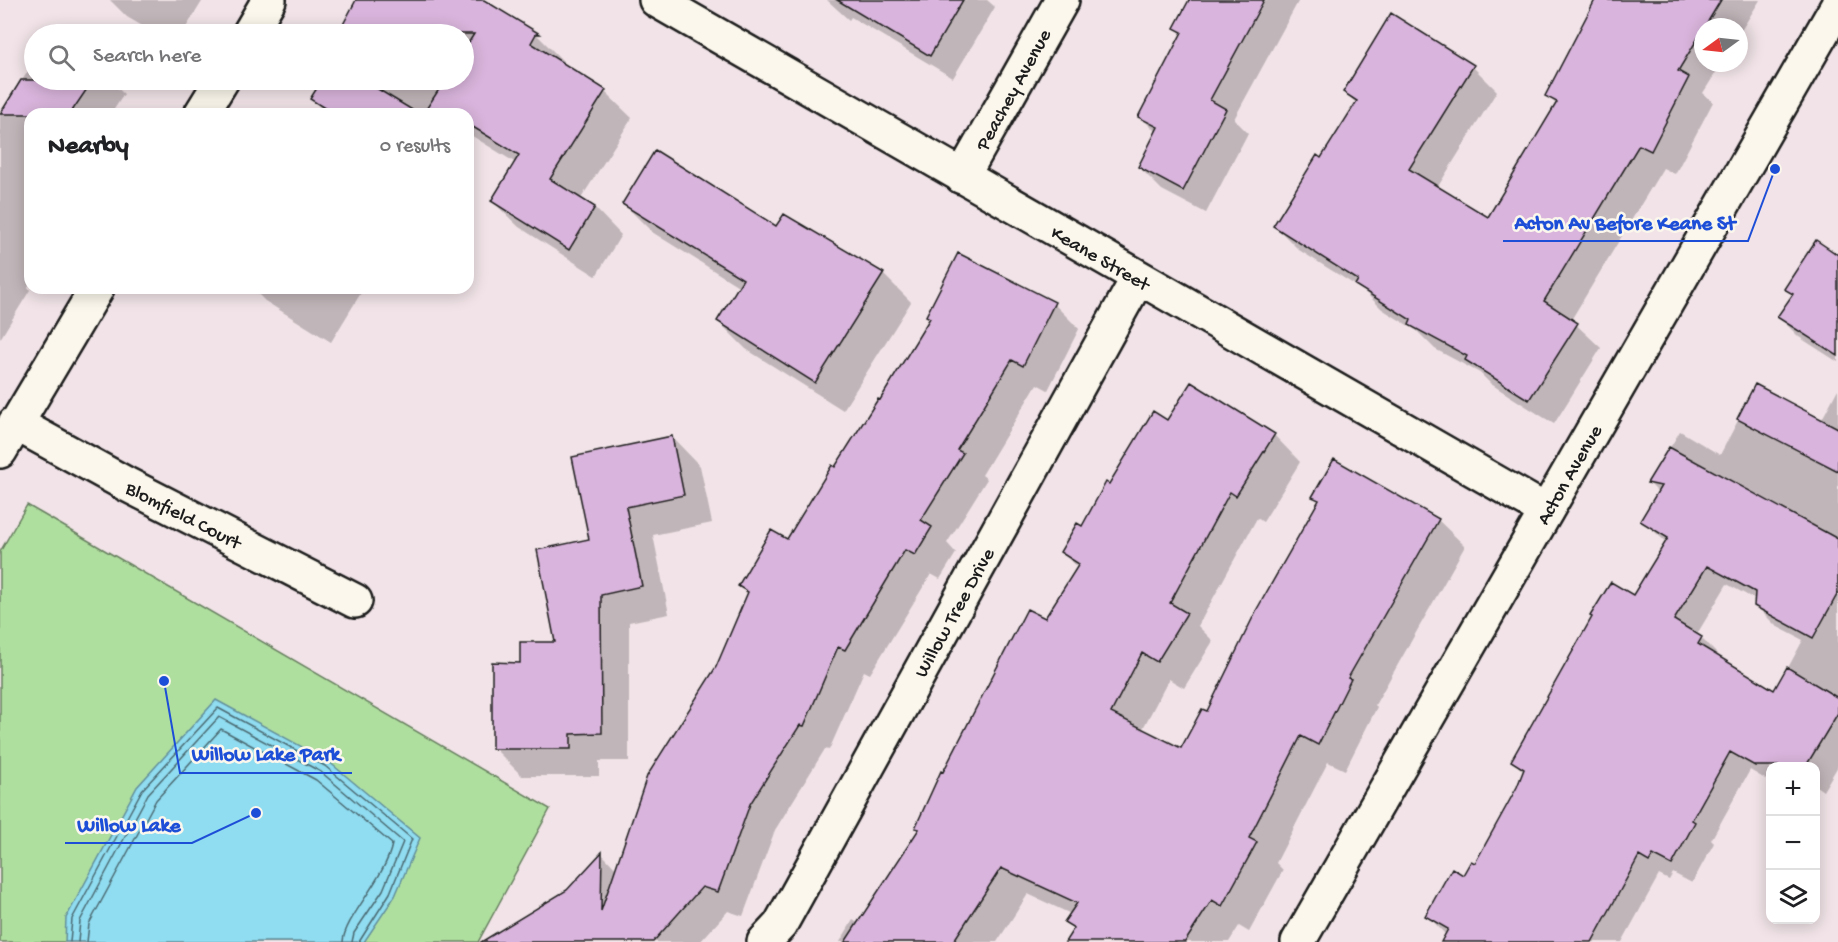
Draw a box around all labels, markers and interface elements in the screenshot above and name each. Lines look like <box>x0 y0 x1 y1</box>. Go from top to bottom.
north arrow <box>1694 18 1748 72</box>
search box <box>24 24 474 90</box>
street label: Peachey Avenue <box>972 25 1058 156</box>
icon: search <box>45 41 78 74</box>
text: Search here <box>93 44 201 70</box>
text: Nearby <box>48 132 129 163</box>
text: 0 results <box>380 136 450 159</box>
callout: Acton Av Before Keane St <box>1503 202 1748 241</box>
text: Acton Av Before Keane St <box>1514 213 1738 238</box>
street label: Keane Street <box>1046 222 1154 298</box>
street label: Acton Avenue <box>1533 421 1609 530</box>
street label: Blomfield Court <box>120 478 246 557</box>
street label: Willow Tree Drive <box>911 544 1001 682</box>
callout: Willow Lake Park <box>180 734 352 773</box>
text: Willow Lake Park <box>191 744 343 769</box>
map controls <box>1766 762 1820 924</box>
button: + <box>1766 762 1820 816</box>
callout: Willow Lake <box>65 804 192 843</box>
text: Willow Lake <box>76 815 182 840</box>
button: − <box>1766 816 1820 870</box>
button: layers <box>1766 870 1820 924</box>

